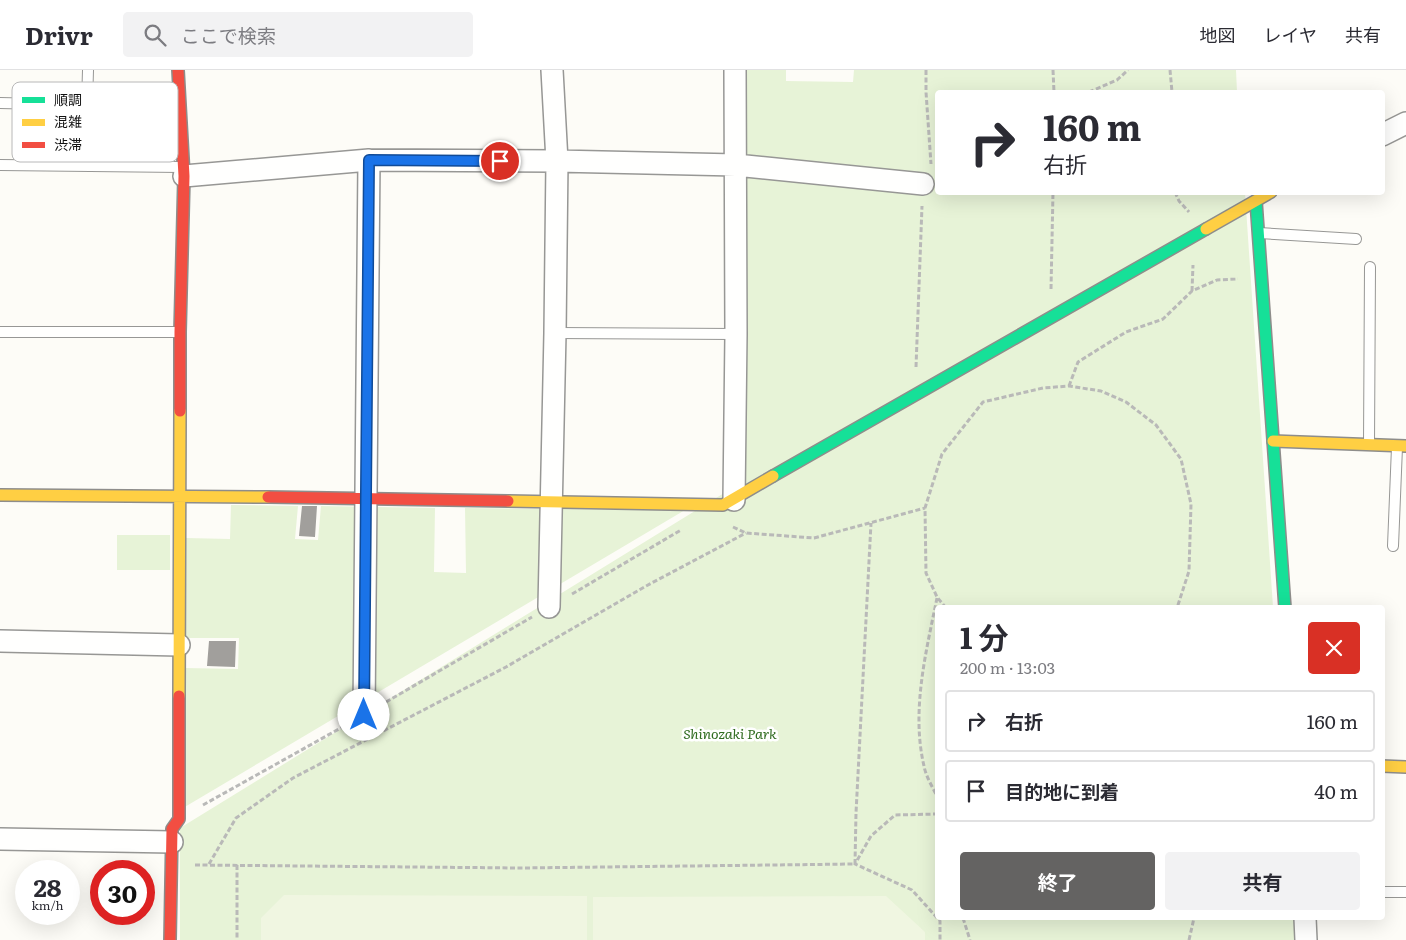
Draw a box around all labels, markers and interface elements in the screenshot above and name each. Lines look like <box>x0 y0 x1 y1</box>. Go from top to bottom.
search box <box>123 12 473 57</box>
text: Drivr <box>25 17 93 52</box>
icon: search <box>141 21 169 49</box>
text: ここで検索 <box>181 21 276 49</box>
text: 地図 <box>1200 21 1236 48</box>
text: レイヤ <box>1264 21 1317 48</box>
text: 共有 <box>1345 21 1381 48</box>
legend <box>12 82 178 162</box>
text: 順調 <box>54 89 82 109</box>
text: 160 m <box>1043 100 1141 152</box>
icon: right <box>960 110 1025 175</box>
text: 混雑 <box>54 111 82 131</box>
text: 渋滞 <box>54 134 82 154</box>
pin <box>479 140 521 182</box>
icon: arrive <box>486 147 514 175</box>
text: 右折 <box>1043 147 1087 180</box>
text: 1 分 <box>960 614 1008 658</box>
button: close <box>1308 622 1360 674</box>
text: 200 m · 13:03 <box>960 655 1055 679</box>
position arrow <box>337 688 389 740</box>
icon: right <box>962 707 990 735</box>
text: 右折 <box>1005 707 1043 735</box>
text: 160 m <box>1307 707 1358 735</box>
park label: Shinozaki Park <box>683 723 777 743</box>
icon: arrive <box>962 777 990 805</box>
text: 目的地に到着 <box>1005 777 1119 805</box>
text: 40 m <box>1314 777 1358 805</box>
button: 終了 <box>960 852 1155 910</box>
button: 共有 <box>1165 852 1360 910</box>
speed limit sign: 30 <box>90 860 155 925</box>
text: 28 <box>33 868 62 905</box>
text: km/h <box>32 896 63 914</box>

